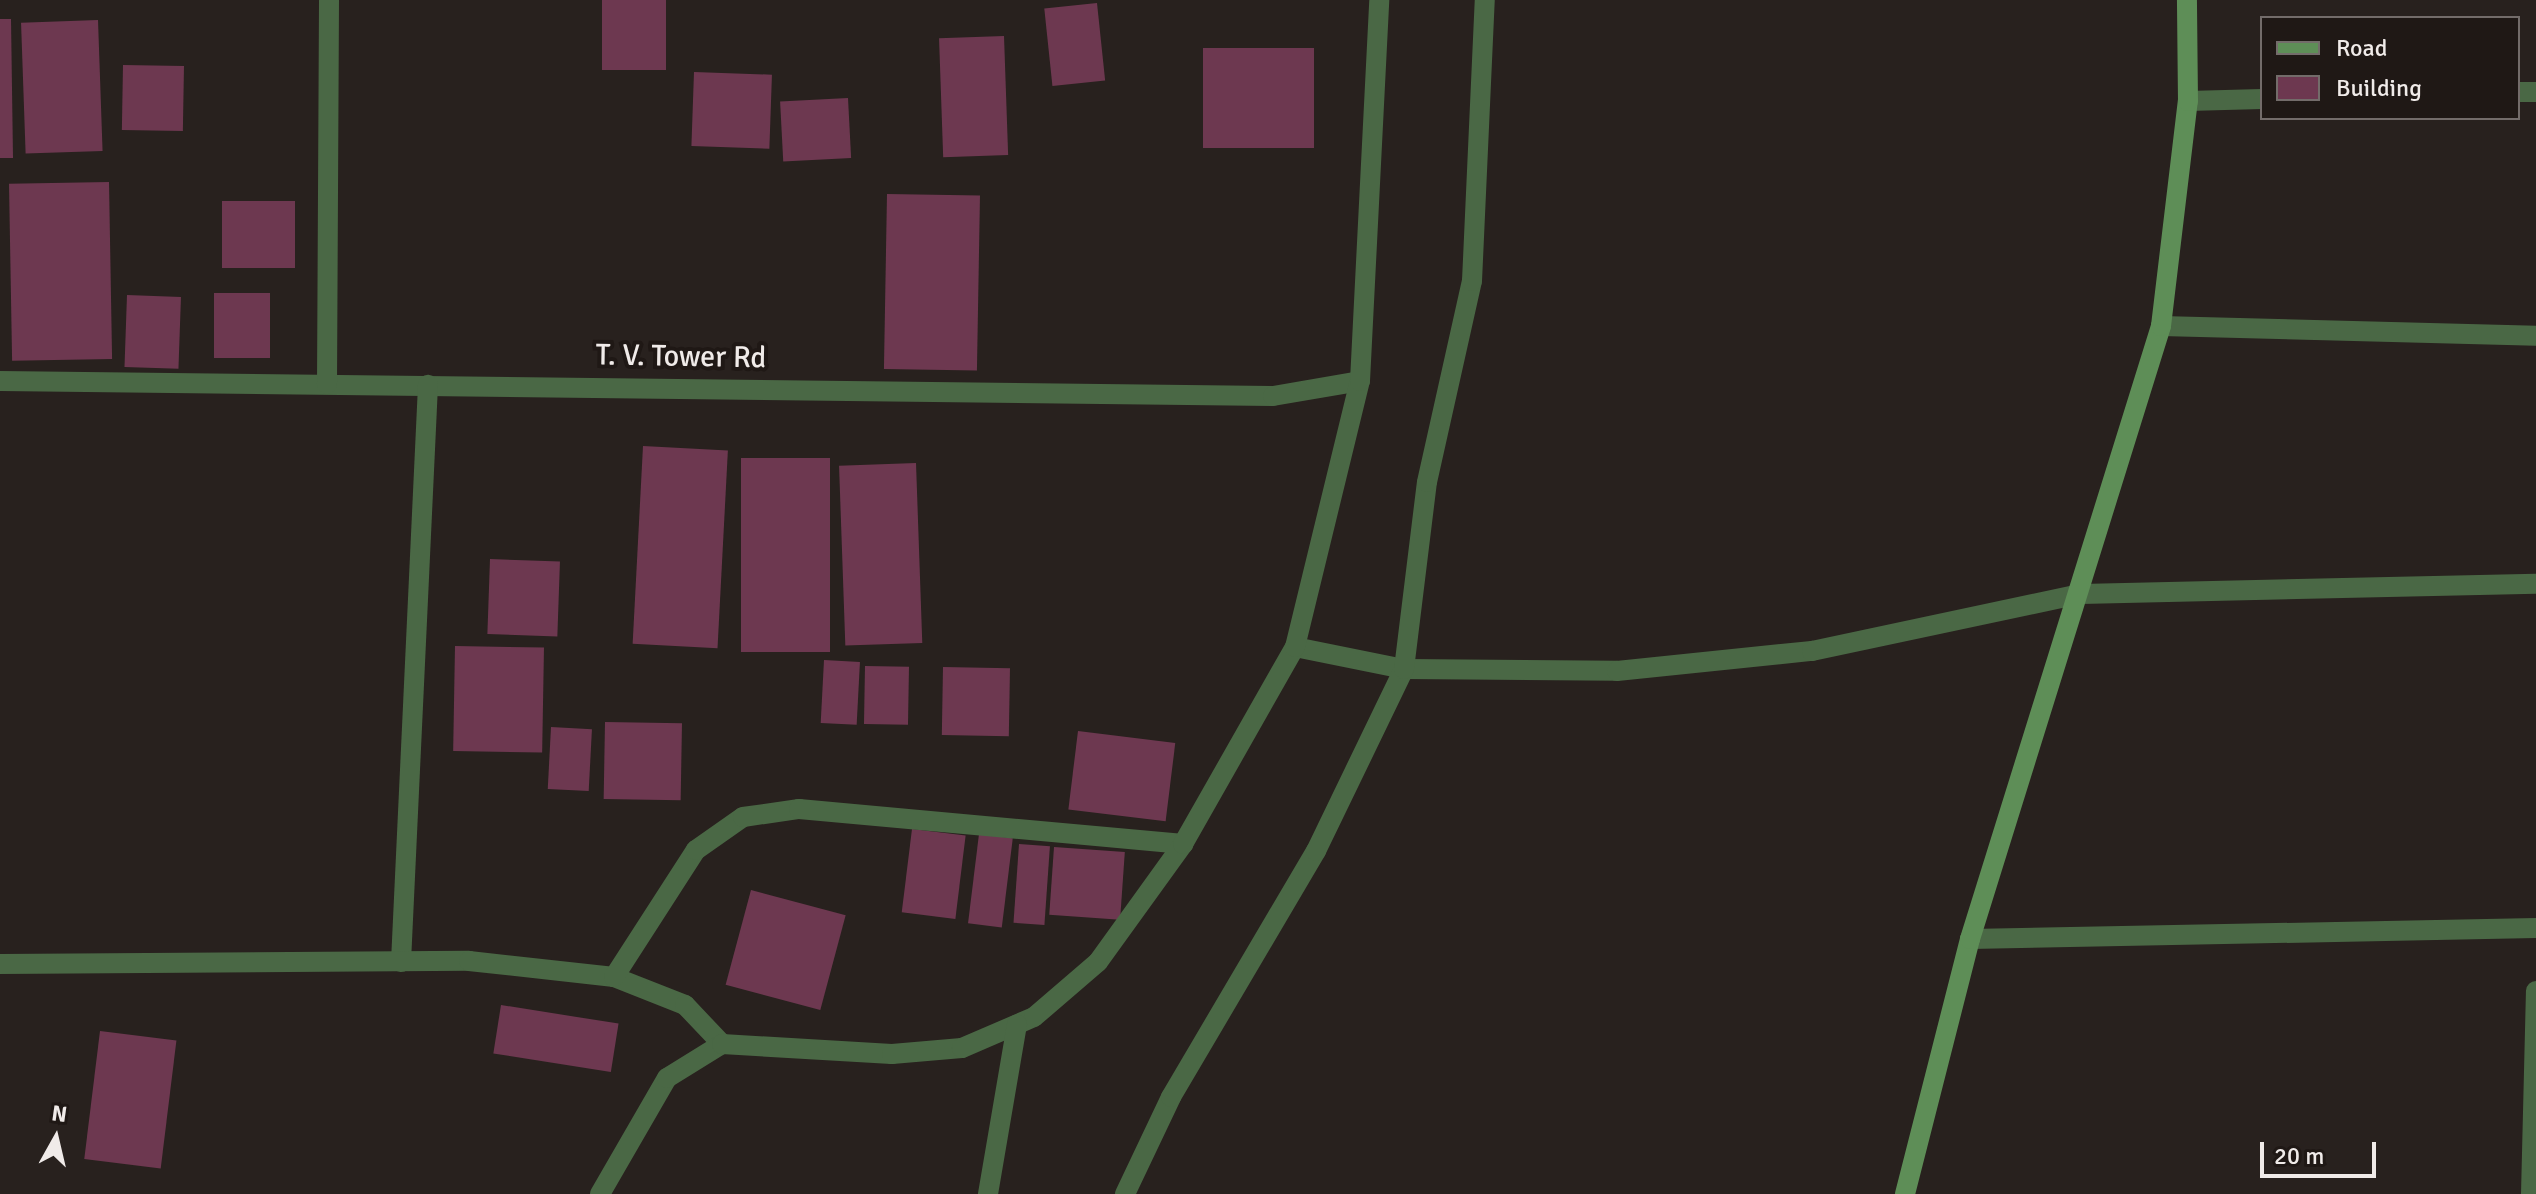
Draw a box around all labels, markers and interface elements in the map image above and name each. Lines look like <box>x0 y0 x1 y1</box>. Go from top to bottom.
legend <box>2260 16 2520 120</box>
text: Road <box>2336 33 2387 63</box>
text: Building <box>2336 73 2422 103</box>
street label: T. V. Tower Rd <box>595 338 767 376</box>
north arrow <box>16 1098 96 1178</box>
text: N <box>50 1099 69 1128</box>
scale bar <box>2264 1126 2380 1176</box>
text: 20 m <box>2274 1141 2324 1171</box>

